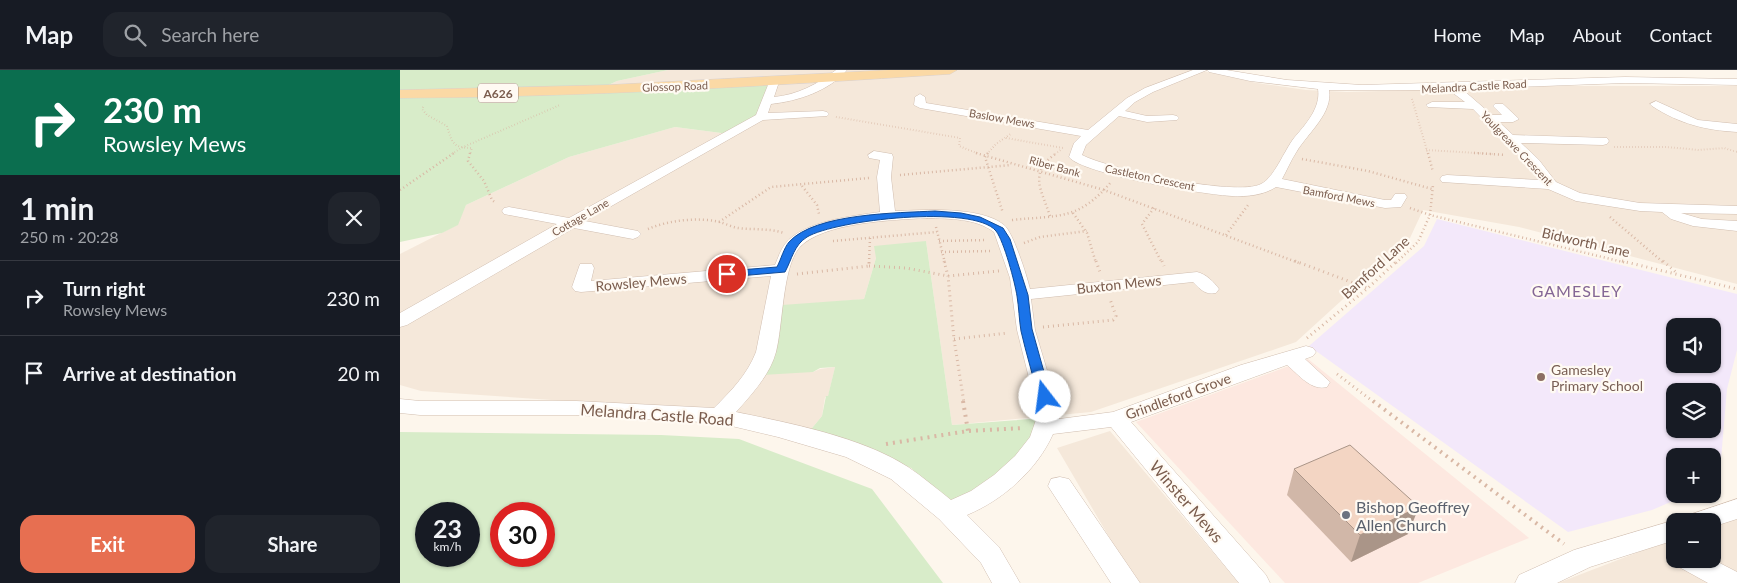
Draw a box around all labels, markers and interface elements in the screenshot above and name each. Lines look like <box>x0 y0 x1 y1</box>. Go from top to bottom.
search box <box>103 12 453 57</box>
text: Map <box>25 20 73 49</box>
icon: search <box>121 21 149 49</box>
text: Search here <box>161 23 259 46</box>
text: Home <box>1433 24 1481 46</box>
text: Map <box>1509 24 1545 46</box>
text: About <box>1573 24 1622 46</box>
text: Contact <box>1650 24 1712 46</box>
street label: Melandra Castle Road <box>1421 77 1527 95</box>
street label: Glossop Road <box>642 78 708 94</box>
road number: A626 <box>478 83 518 102</box>
text: 230 m <box>103 88 202 130</box>
icon: right <box>20 90 85 155</box>
street label: Baslow Mews <box>968 106 1036 130</box>
street label: Youlgreave Crescent <box>1478 108 1556 188</box>
text: Rowsley Mews <box>103 130 246 157</box>
street label: Riber Bank <box>1028 153 1082 179</box>
street label: Castleton Crescent <box>1104 161 1196 193</box>
street label: Bamford Mews <box>1302 183 1376 209</box>
text: 1 min <box>20 190 94 226</box>
button: close <box>328 192 380 244</box>
street label: Cottage Lane <box>549 195 611 239</box>
street label: Bidworth Lane <box>1540 224 1632 260</box>
text: 250 m · 20:28 <box>20 227 119 246</box>
street label: Bamford Lane <box>1338 232 1412 302</box>
pin <box>706 253 748 295</box>
icon: arrive <box>713 260 741 288</box>
street label: Rowsley Mews <box>595 270 687 294</box>
street label: Buxton Mews <box>1076 271 1162 297</box>
text: Turn right <box>63 277 145 300</box>
district label: GAMESLEY <box>1532 281 1622 300</box>
icon: right <box>20 284 48 312</box>
text: 230 m <box>326 287 380 310</box>
text: Rowsley Mews <box>63 300 167 319</box>
map controls <box>1666 318 1721 568</box>
button: sound <box>1666 318 1721 373</box>
icon: arrive <box>20 359 48 387</box>
place label: Gamesley Primary School <box>1551 361 1643 394</box>
text: Arrive at destination <box>63 362 236 385</box>
text: 20 m <box>337 362 380 385</box>
street label: Grindleford Grove <box>1123 369 1233 423</box>
position arrow <box>1018 370 1070 422</box>
marker: Gamesley Primary School <box>1535 371 1547 383</box>
button: layers <box>1666 383 1721 438</box>
street label: Melandra Castle Road <box>580 399 734 429</box>
button: + <box>1666 448 1721 503</box>
street label: Winster Mews <box>1146 456 1228 546</box>
place label: Bishop Geoffrey Allen Church <box>1356 497 1470 534</box>
speed limit sign: 30 <box>490 502 555 567</box>
marker: Bishop Geoffrey Allen Church <box>1340 509 1352 521</box>
text: 23 <box>433 513 462 543</box>
button: − <box>1666 513 1721 568</box>
button: Exit <box>20 515 195 573</box>
button: Share <box>205 515 380 573</box>
text: km/h <box>433 539 462 554</box>

